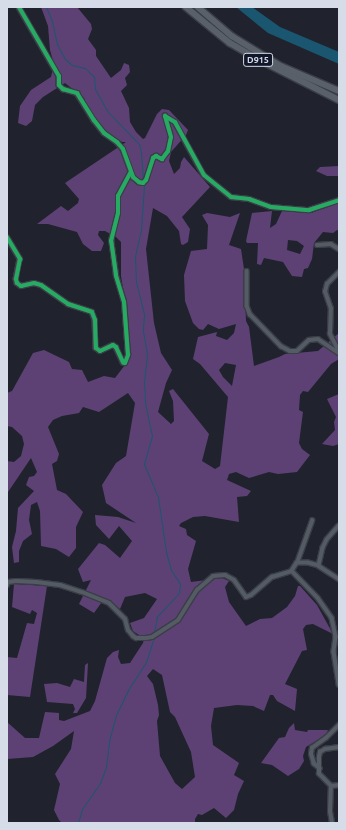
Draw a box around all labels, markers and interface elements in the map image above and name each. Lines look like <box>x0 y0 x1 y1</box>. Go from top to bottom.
road number: D915 <box>243 53 273 67</box>

